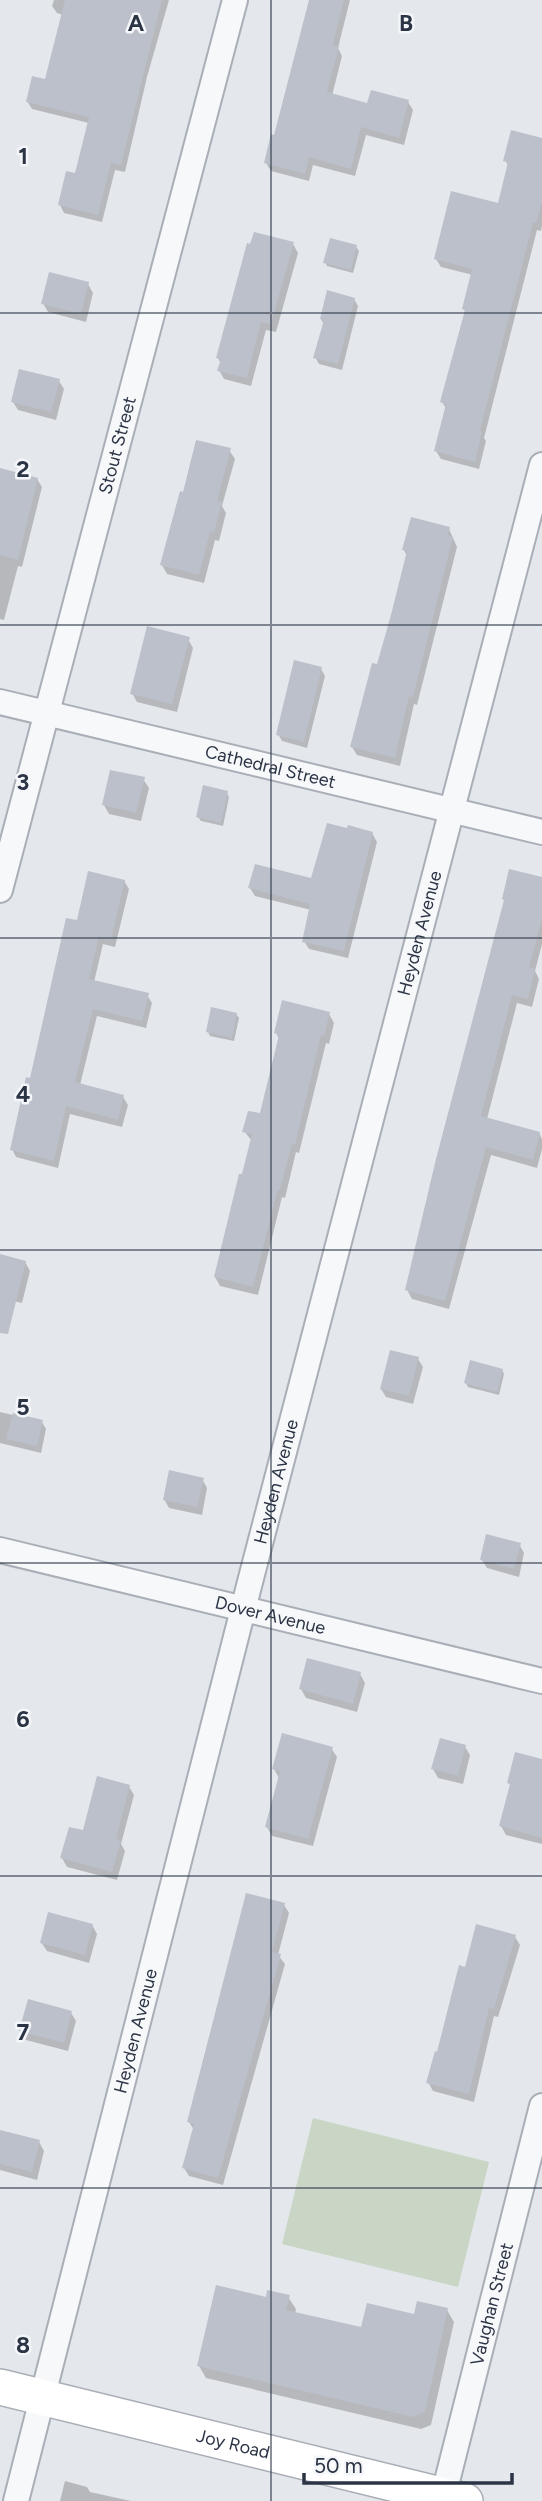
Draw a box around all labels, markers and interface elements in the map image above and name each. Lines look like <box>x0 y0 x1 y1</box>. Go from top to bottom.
text: A <box>128 9 145 37</box>
text: B <box>399 9 413 37</box>
text: 1 <box>18 142 28 170</box>
street label: Stout Street <box>94 394 141 496</box>
text: 2 <box>16 455 30 483</box>
street label: Cathedral Street <box>203 741 338 793</box>
text: 3 <box>17 768 29 796</box>
street label: Heyden Avenue <box>393 868 447 998</box>
text: 4 <box>16 1080 30 1108</box>
text: 5 <box>16 1393 30 1421</box>
street label: Heyden Avenue <box>249 1417 303 1546</box>
street label: Dover Avenue <box>213 1591 328 1639</box>
text: 6 <box>16 1705 30 1733</box>
street label: Heyden Avenue <box>109 1966 162 2096</box>
text: 7 <box>17 2018 30 2046</box>
street label: Vaughan Street <box>466 2240 518 2368</box>
text: 8 <box>16 2331 30 2359</box>
street label: Joy Road <box>194 2425 272 2464</box>
scale bar <box>304 2442 512 2486</box>
text: 50 m <box>314 2453 363 2478</box>

